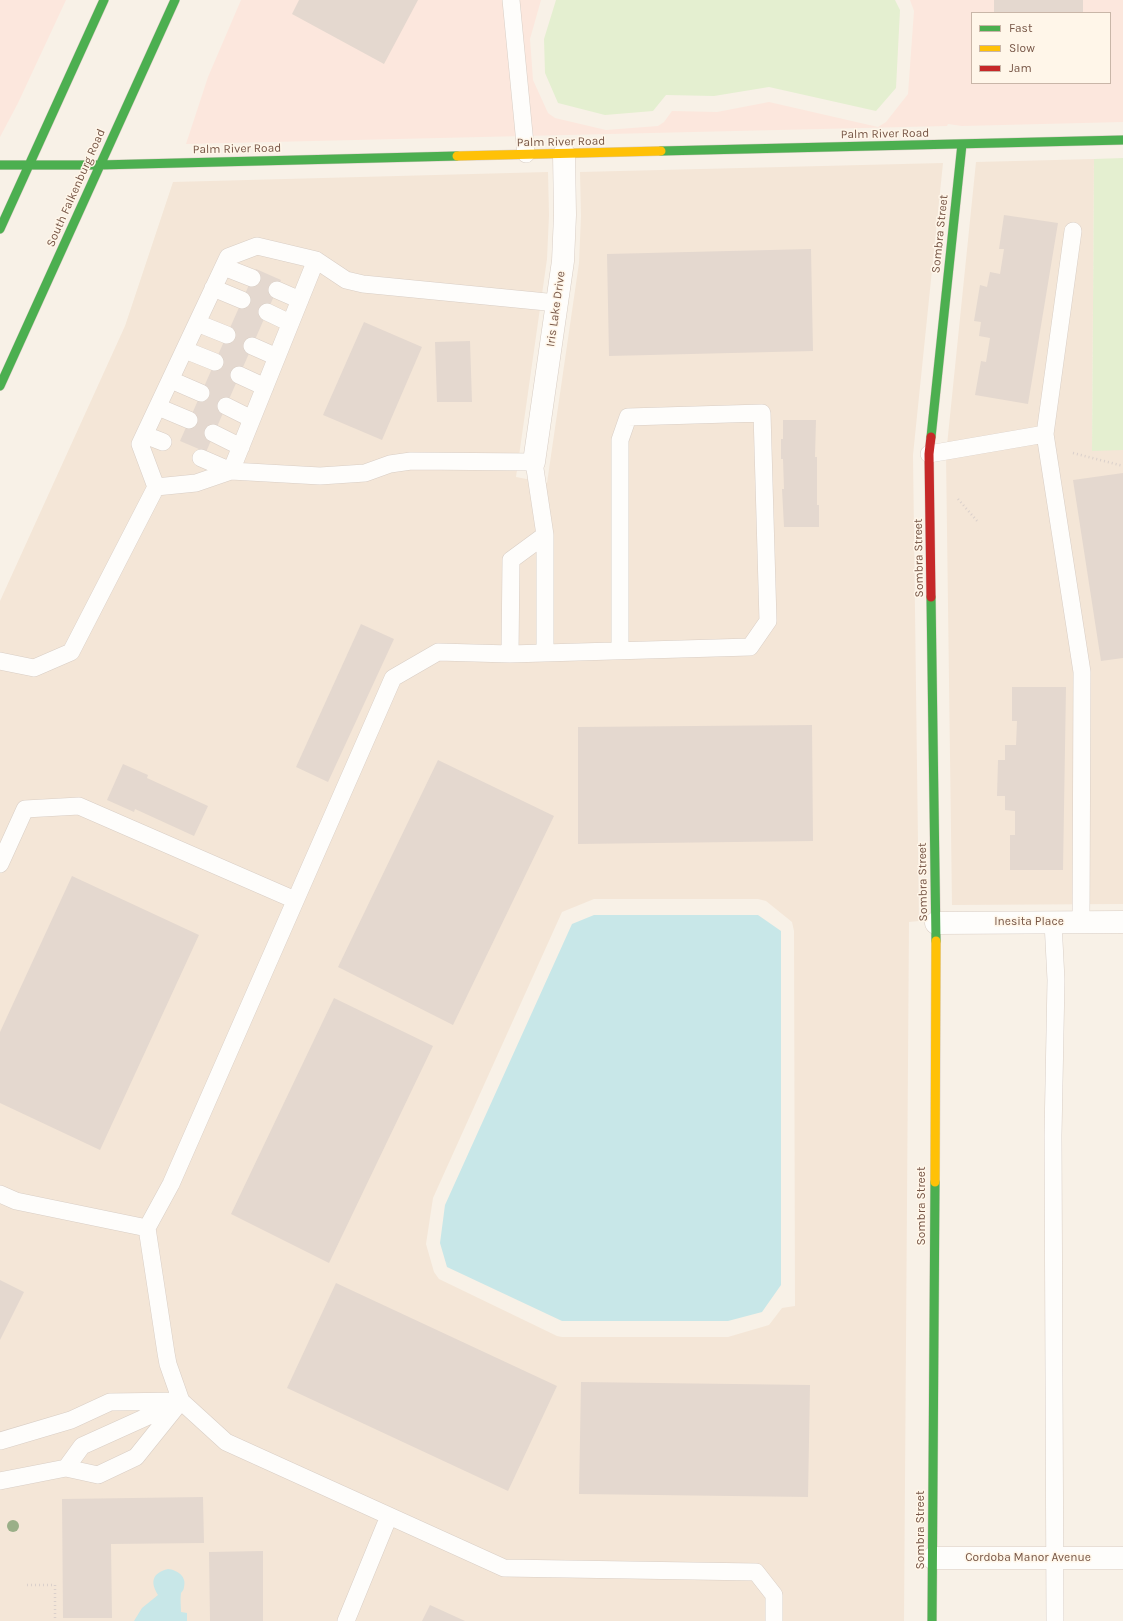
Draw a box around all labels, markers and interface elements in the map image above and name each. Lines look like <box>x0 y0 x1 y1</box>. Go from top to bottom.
legend <box>971 12 1111 84</box>
text: Fast <box>1009 21 1032 35</box>
text: Slow <box>1009 41 1035 55</box>
text: Jam <box>1009 61 1032 75</box>
street label: Palm River Road <box>841 126 929 142</box>
street label: South Falkenburg Road <box>43 127 109 249</box>
street label: Palm River Road <box>517 134 605 150</box>
street label: Palm River Road <box>193 141 281 157</box>
street label: Sombra Street <box>929 194 951 274</box>
street label: Iris Lake Drive <box>544 270 568 348</box>
street label: Sombra Street <box>911 518 927 598</box>
street label: Sombra Street <box>915 842 931 922</box>
street label: Inesita Place <box>994 915 1064 929</box>
street label: Sombra Street <box>915 1167 929 1245</box>
street label: Sombra Street <box>914 1491 928 1569</box>
street label: Cordoba Manor Avenue <box>965 1551 1091 1565</box>

